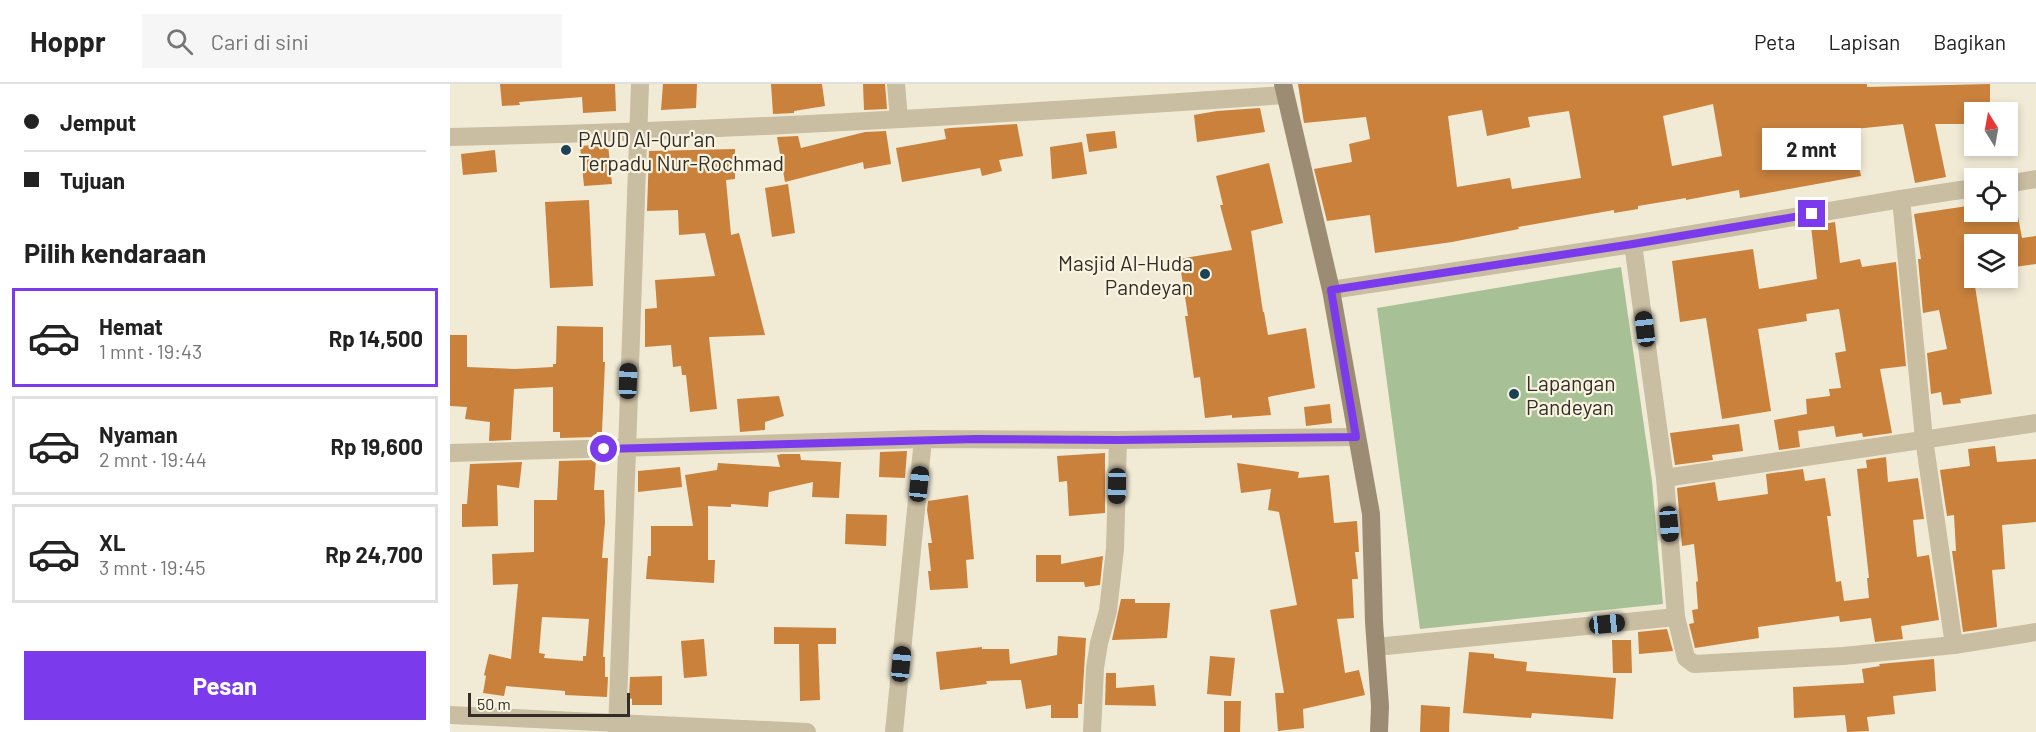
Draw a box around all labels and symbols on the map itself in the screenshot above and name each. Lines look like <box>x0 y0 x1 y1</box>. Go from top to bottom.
north arrow <box>1964 102 2018 156</box>
place label: PAUD Al-Qur'an Terpadu Nur-Rochmad <box>578 126 784 175</box>
callout: 2 mnt <box>1762 127 1862 169</box>
marker: PAUD Al-Qur'an Terpadu Nur-Rochmad <box>559 143 573 157</box>
route end <box>1798 200 1825 227</box>
place label: Masjid Al-Huda Pandeyan <box>1058 250 1193 299</box>
marker: Masjid Al-Huda Pandeyan <box>1198 267 1212 281</box>
car <box>1634 310 1656 348</box>
car <box>618 363 638 399</box>
place label: Lapangan Pandeyan <box>1526 370 1616 419</box>
marker: Lapangan Pandeyan <box>1507 387 1521 401</box>
route start <box>590 435 617 462</box>
car <box>908 465 930 503</box>
car <box>1108 468 1126 504</box>
car <box>1658 505 1680 543</box>
car <box>1588 613 1626 635</box>
car <box>890 645 912 683</box>
scale bar <box>468 690 630 718</box>

